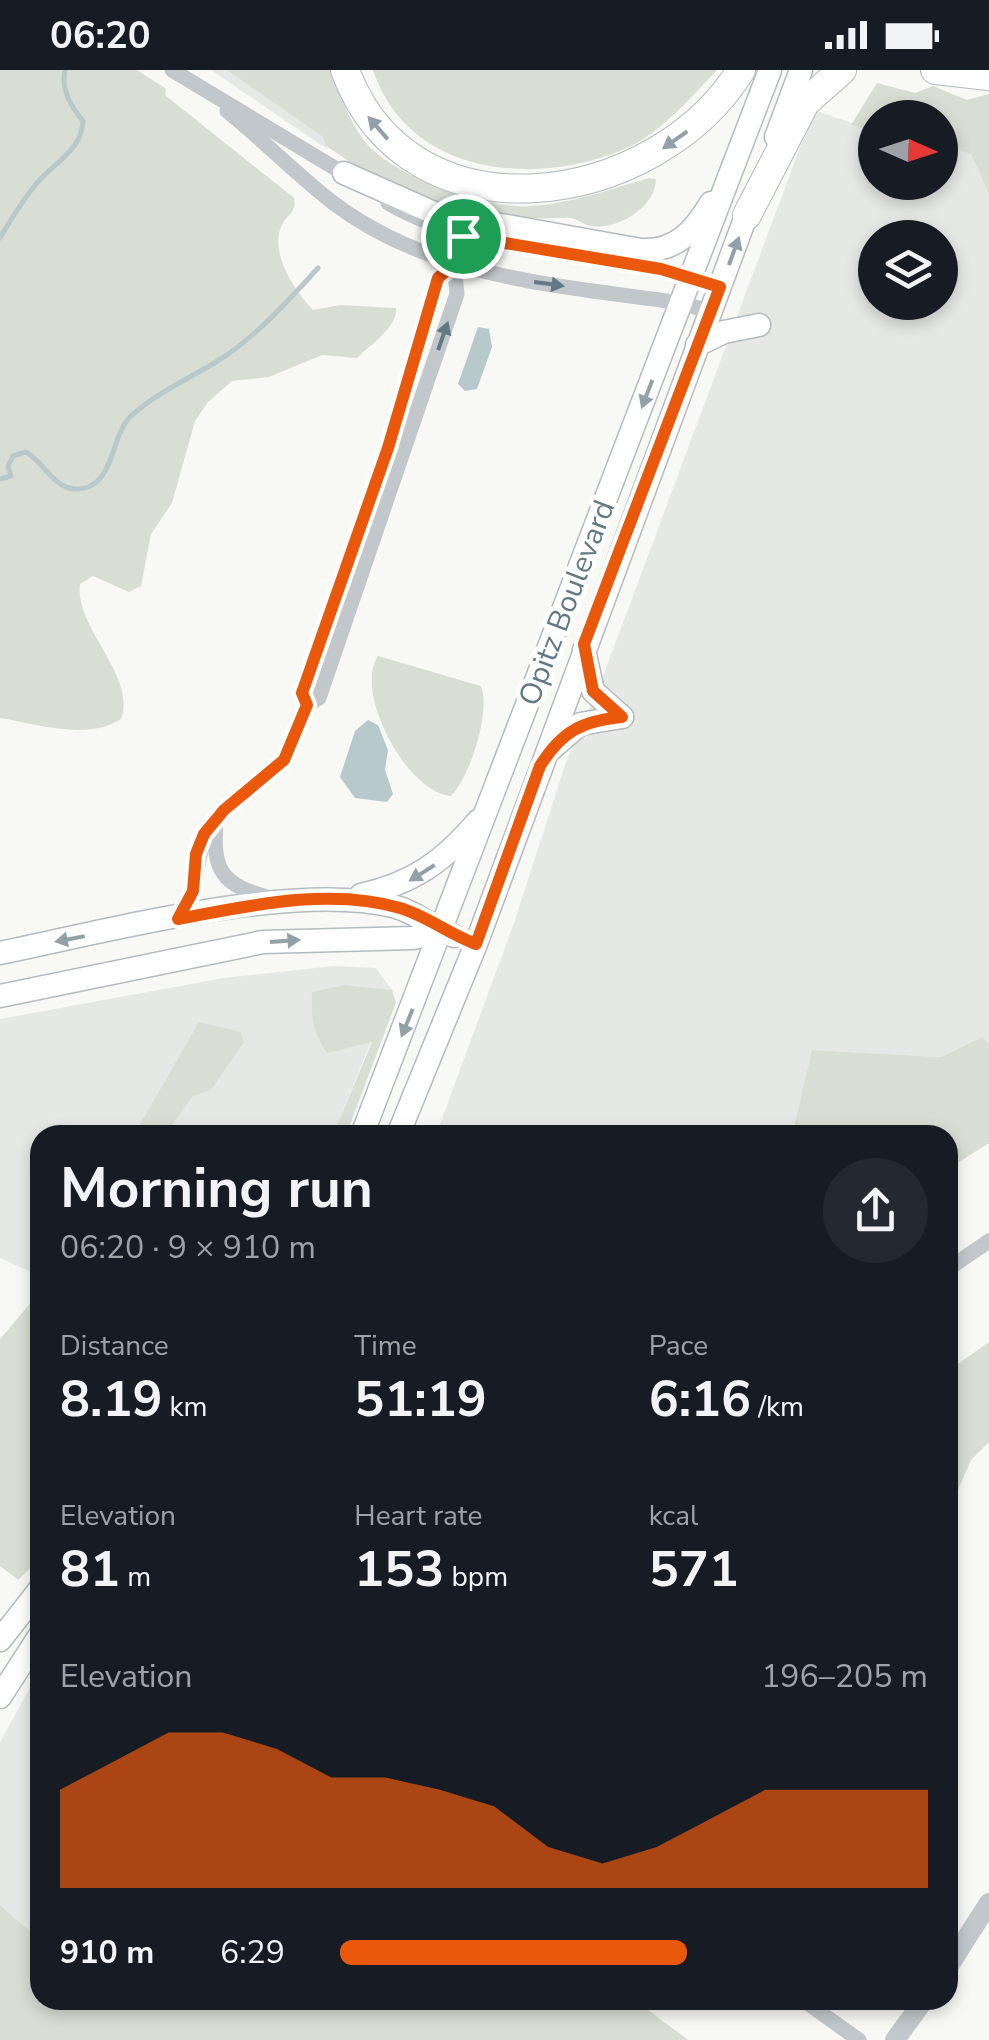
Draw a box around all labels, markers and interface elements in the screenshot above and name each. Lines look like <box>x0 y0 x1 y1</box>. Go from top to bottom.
text: 06:20 <box>50 10 151 61</box>
north arrow <box>858 100 958 200</box>
map controls <box>858 100 958 320</box>
one-way arrow <box>367 116 389 141</box>
one-way arrow <box>662 130 688 149</box>
pin <box>421 194 506 279</box>
icon: arrive <box>436 209 491 264</box>
button: layers <box>858 220 958 320</box>
one-way arrow <box>727 236 742 266</box>
one-way arrow <box>534 276 566 292</box>
one-way arrow <box>436 321 451 351</box>
one-way arrow <box>639 380 655 410</box>
street label: Opitz Boulevard <box>509 494 625 712</box>
one-way arrow <box>409 863 436 882</box>
one-way arrow <box>54 932 85 947</box>
one-way arrow <box>269 933 301 949</box>
one-way arrow <box>399 1008 415 1038</box>
text: Morning run <box>60 1151 373 1226</box>
button: share <box>823 1158 928 1263</box>
text: 06:20 · 9 × 910 m <box>60 1226 316 1269</box>
text: Distance <box>60 1327 169 1365</box>
text: Time <box>354 1327 417 1365</box>
text: Pace <box>649 1327 708 1365</box>
text: 8.19 <box>60 1365 162 1434</box>
text: 51:19 <box>354 1365 487 1434</box>
text: 6:16 <box>649 1365 751 1434</box>
text: km <box>162 1388 208 1426</box>
text: /km <box>751 1388 804 1426</box>
text: Elevation <box>60 1497 176 1535</box>
text: Heart rate <box>354 1497 482 1535</box>
text: kcal <box>649 1497 698 1535</box>
text: 81 <box>60 1535 120 1604</box>
text: 153 <box>354 1535 444 1604</box>
text: 571 <box>649 1535 739 1604</box>
text: m <box>120 1558 151 1596</box>
text: bpm <box>444 1558 508 1596</box>
text: Elevation <box>60 1655 193 1698</box>
text: 196–205 m <box>761 1655 928 1698</box>
text: 910 m <box>60 1931 154 1974</box>
text: 6:29 <box>220 1931 285 1974</box>

